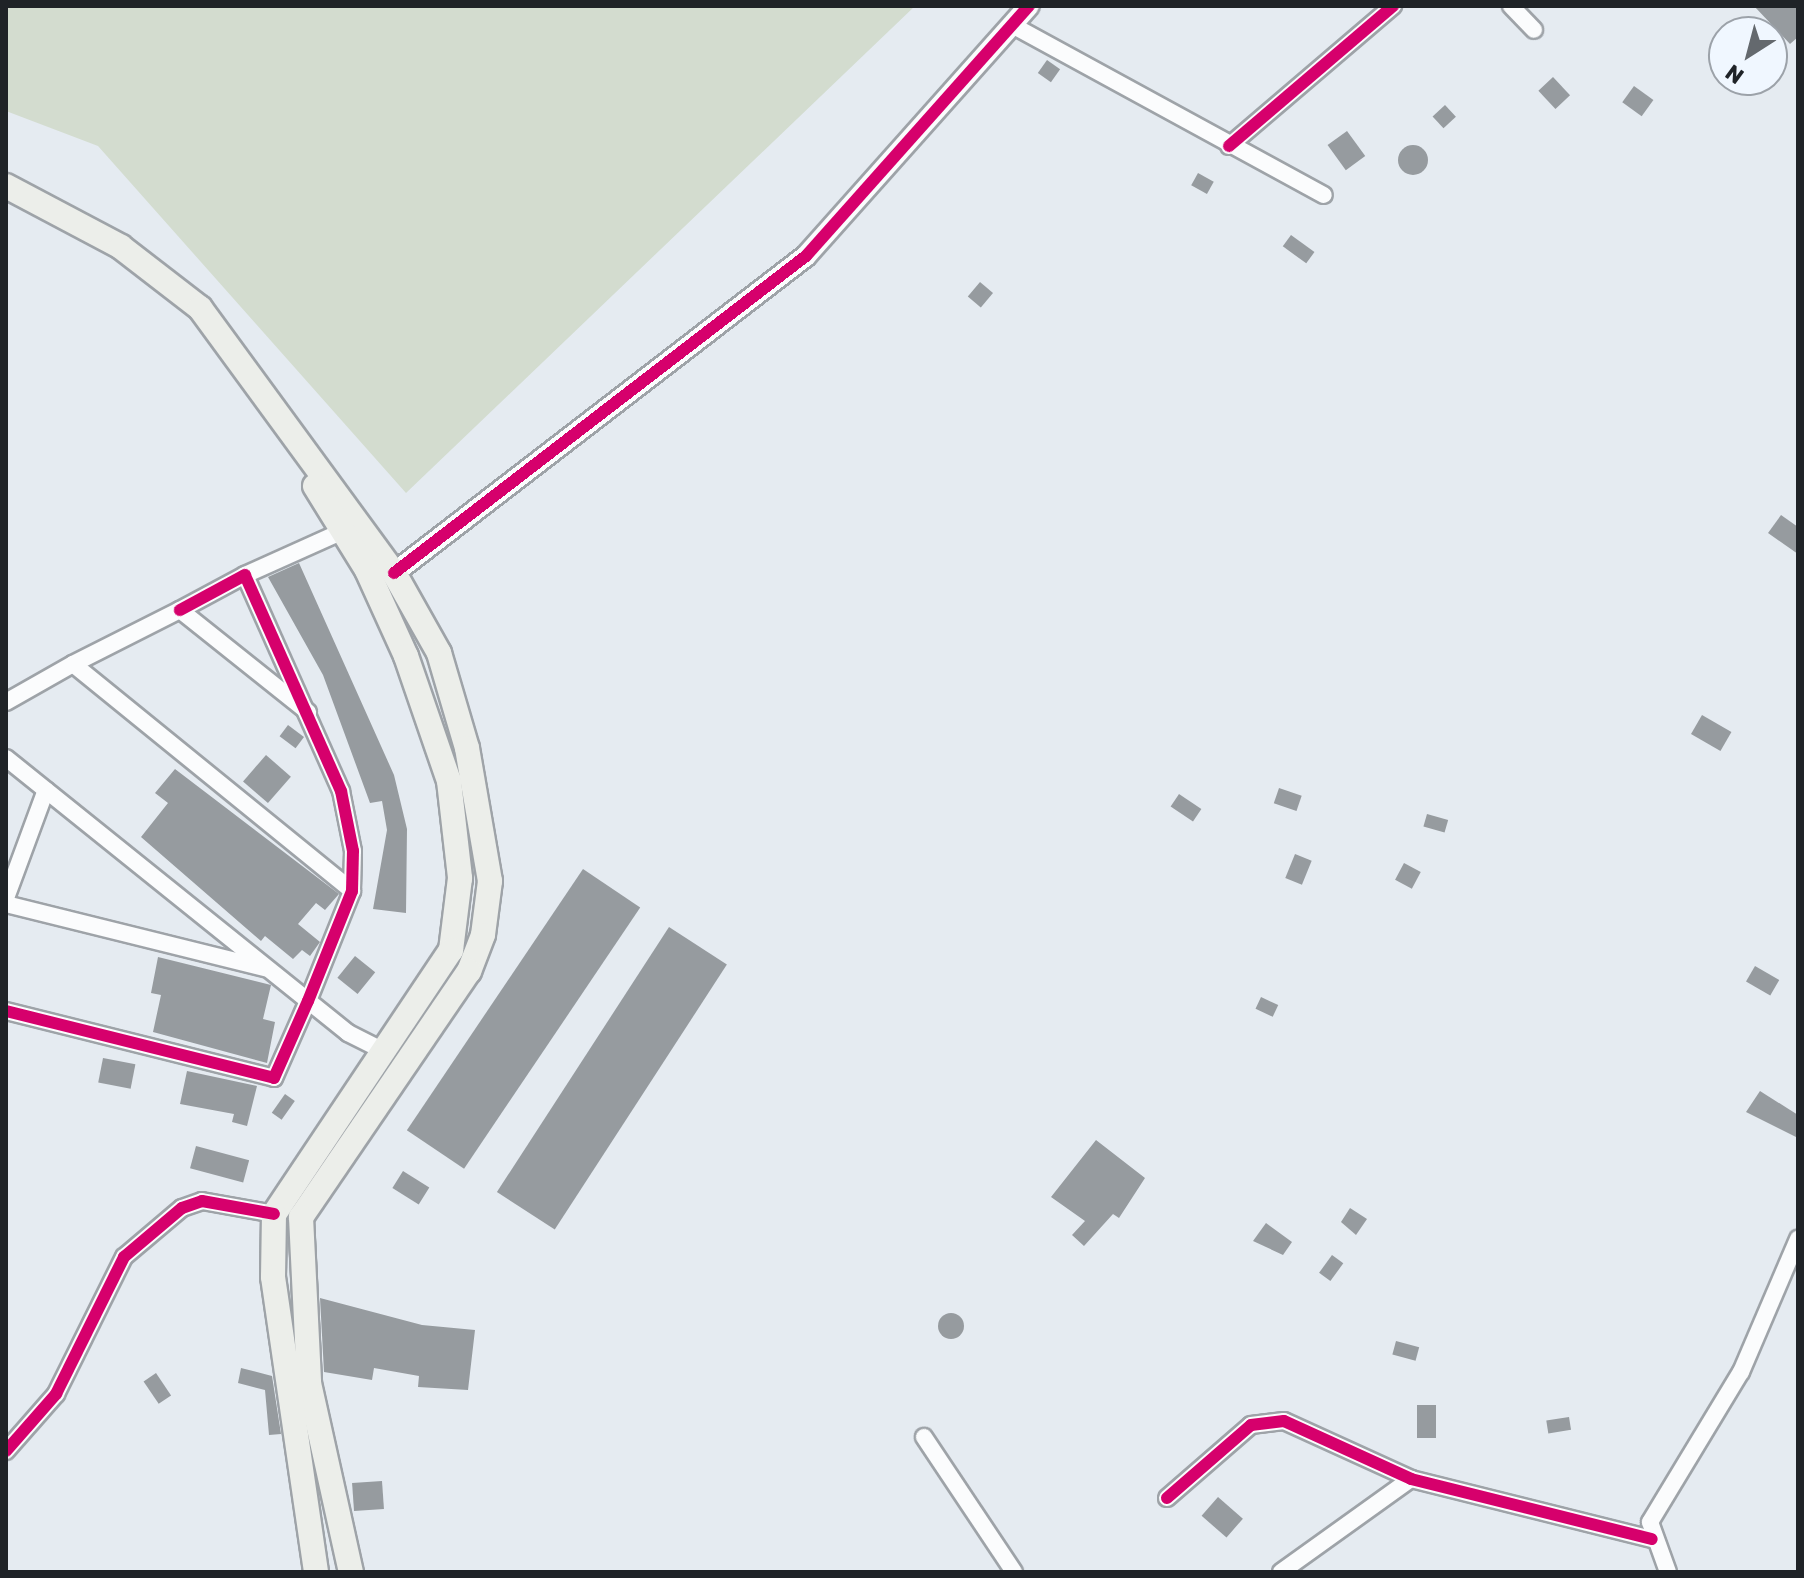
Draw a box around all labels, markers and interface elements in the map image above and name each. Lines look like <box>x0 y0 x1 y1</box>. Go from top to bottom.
north arrow <box>1708 16 1788 96</box>
text: N <box>1720 59 1749 90</box>

